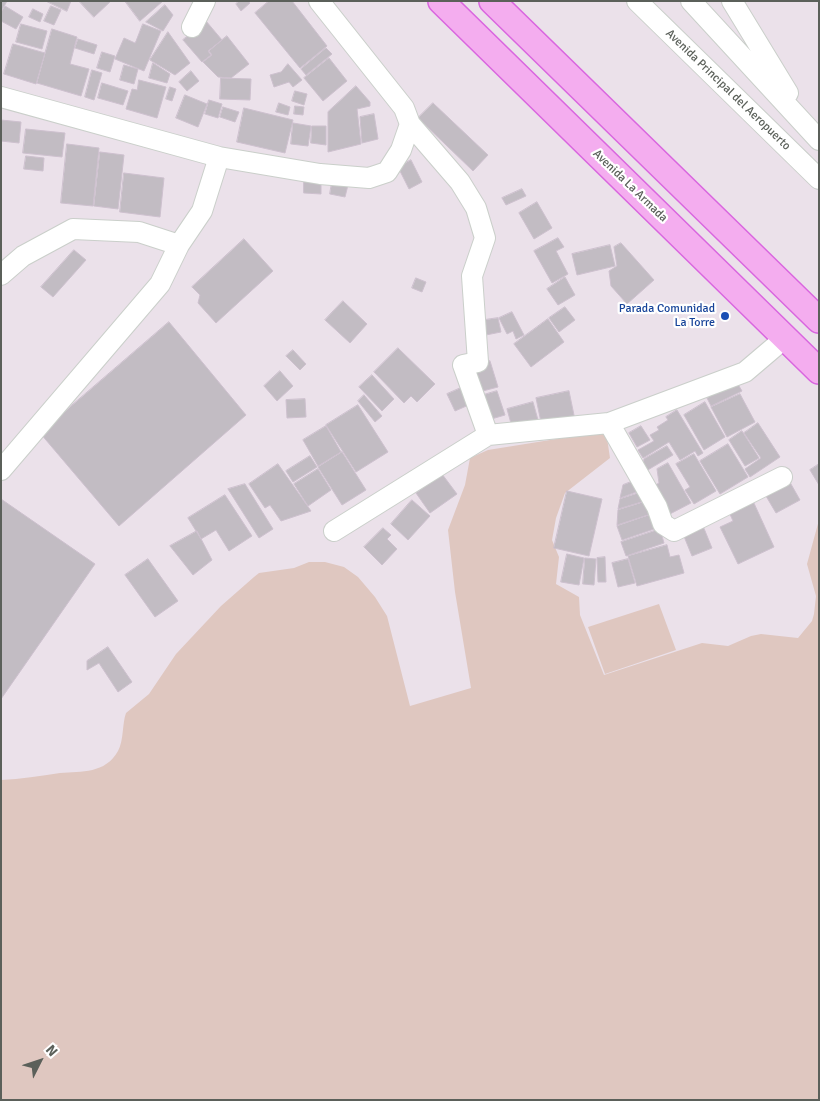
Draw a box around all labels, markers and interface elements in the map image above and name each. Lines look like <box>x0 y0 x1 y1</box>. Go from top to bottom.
street label: Avenida Principal del Aeropuerto <box>663 26 793 154</box>
street label: Avenida La Armada <box>590 147 670 225</box>
place label: Parada Comunidad La Torre <box>619 302 715 330</box>
marker: Parada Comunidad La Torre <box>719 310 731 322</box>
north arrow <box>15 1036 65 1086</box>
text: N <box>42 1042 61 1060</box>

